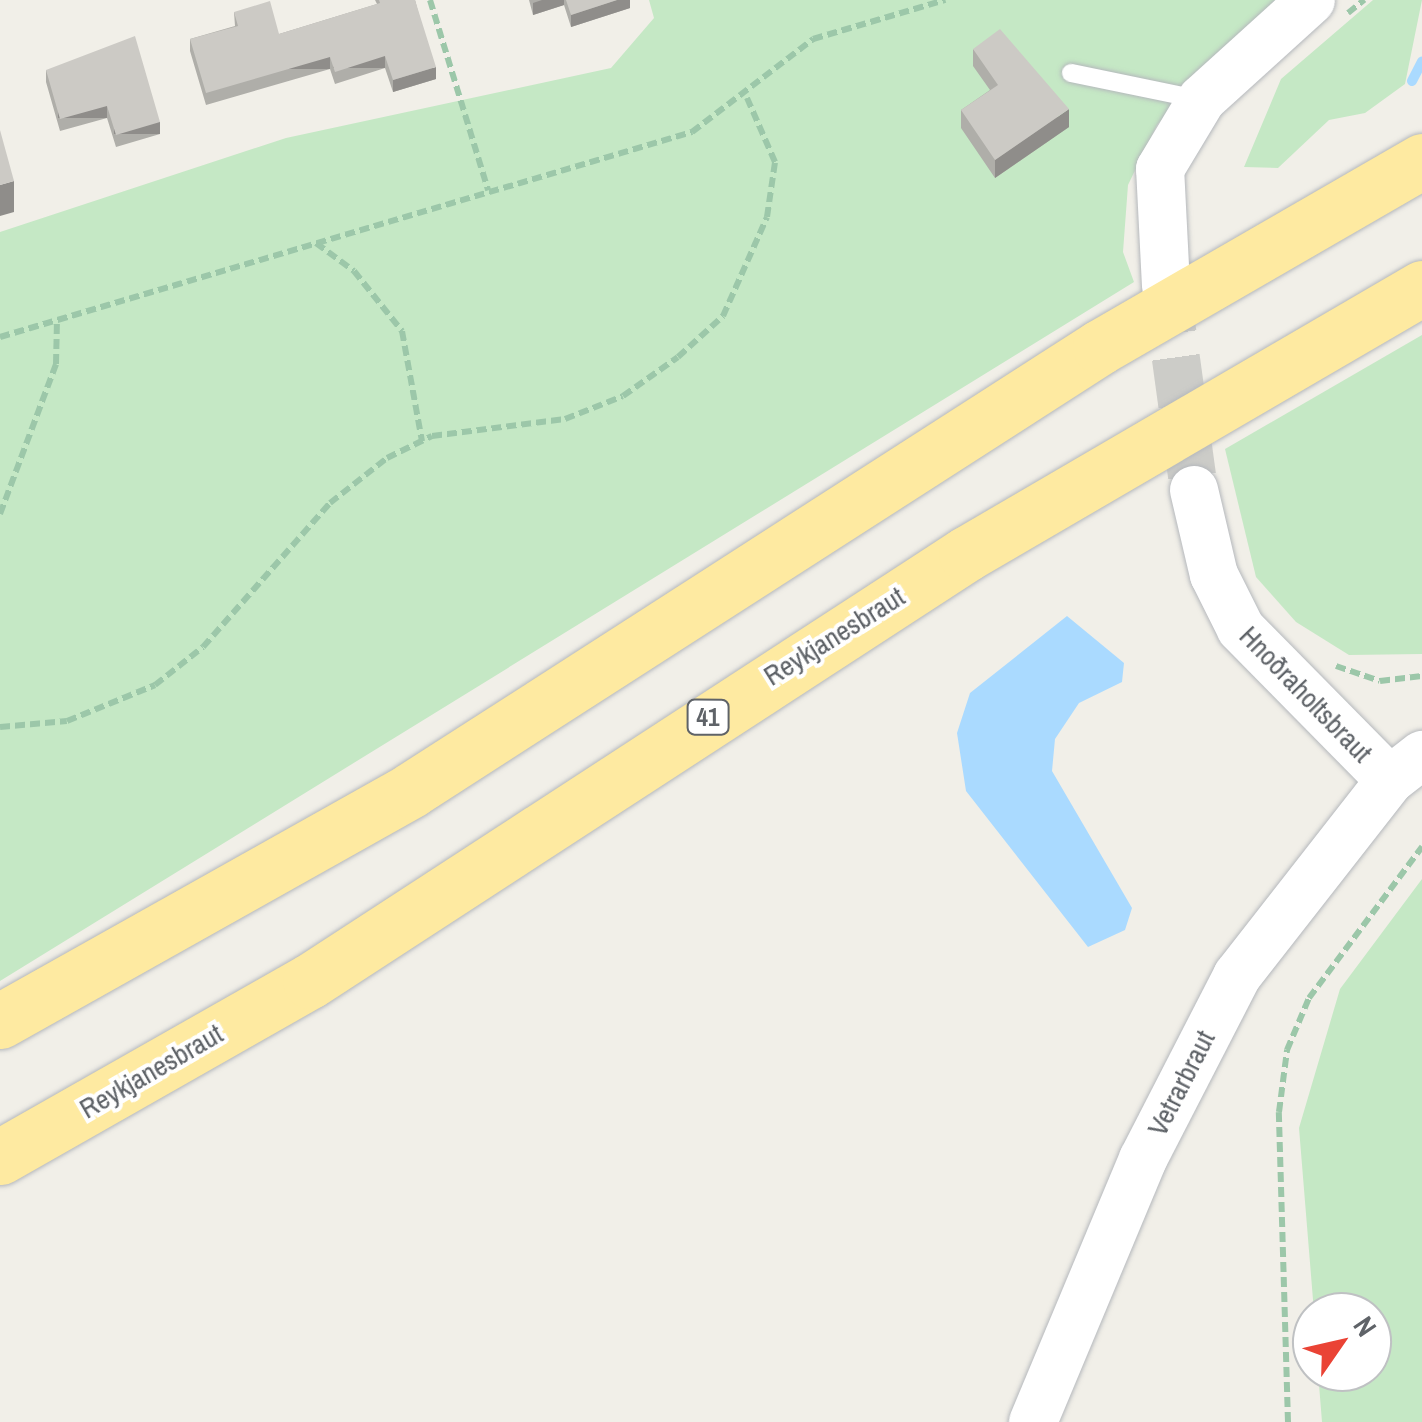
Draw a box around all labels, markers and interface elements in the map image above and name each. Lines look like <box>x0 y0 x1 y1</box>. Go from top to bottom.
street label: Reykjanesbraut <box>757 579 911 693</box>
street label: Hnoðraholtsbraut <box>1233 619 1379 769</box>
road number: 41 <box>686 697 730 737</box>
street label: Reykjanesbraut <box>74 1017 228 1125</box>
street label: Vetrarbraut <box>1140 1025 1222 1141</box>
north arrow <box>1292 1292 1392 1392</box>
text: N <box>1345 1309 1386 1344</box>

